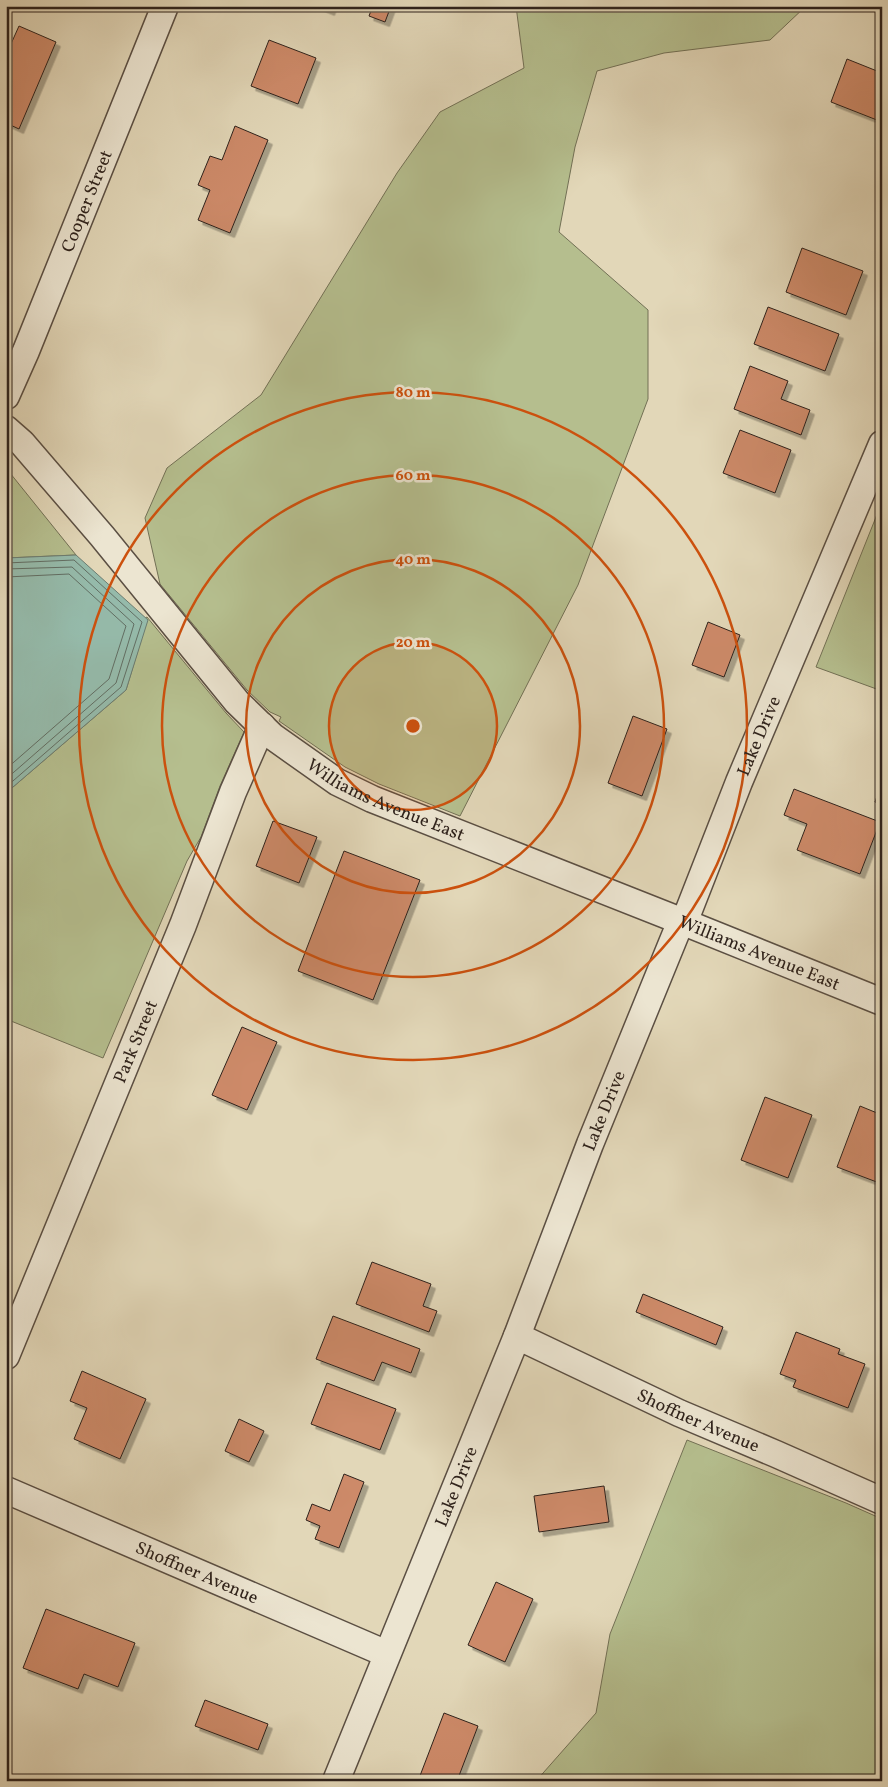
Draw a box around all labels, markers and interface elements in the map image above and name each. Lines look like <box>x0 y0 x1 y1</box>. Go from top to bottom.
street label: Cooper Street <box>56 147 120 256</box>
text: 80 m <box>396 383 431 404</box>
text: 60 m <box>396 466 431 487</box>
text: 40 m <box>395 550 431 571</box>
text: 20 m <box>396 633 431 654</box>
street label: Lake Drive <box>732 693 788 780</box>
centre of rings <box>404 717 422 735</box>
street label: Williams Avenue East <box>301 753 468 848</box>
street label: Williams Avenue East <box>675 910 843 998</box>
street label: Park Street <box>108 997 165 1087</box>
street label: Lake Drive <box>578 1067 633 1155</box>
street label: Shoffner Avenue <box>632 1384 763 1460</box>
street label: Lake Drive <box>430 1443 485 1531</box>
street label: Shoffner Avenue <box>131 1536 262 1611</box>

